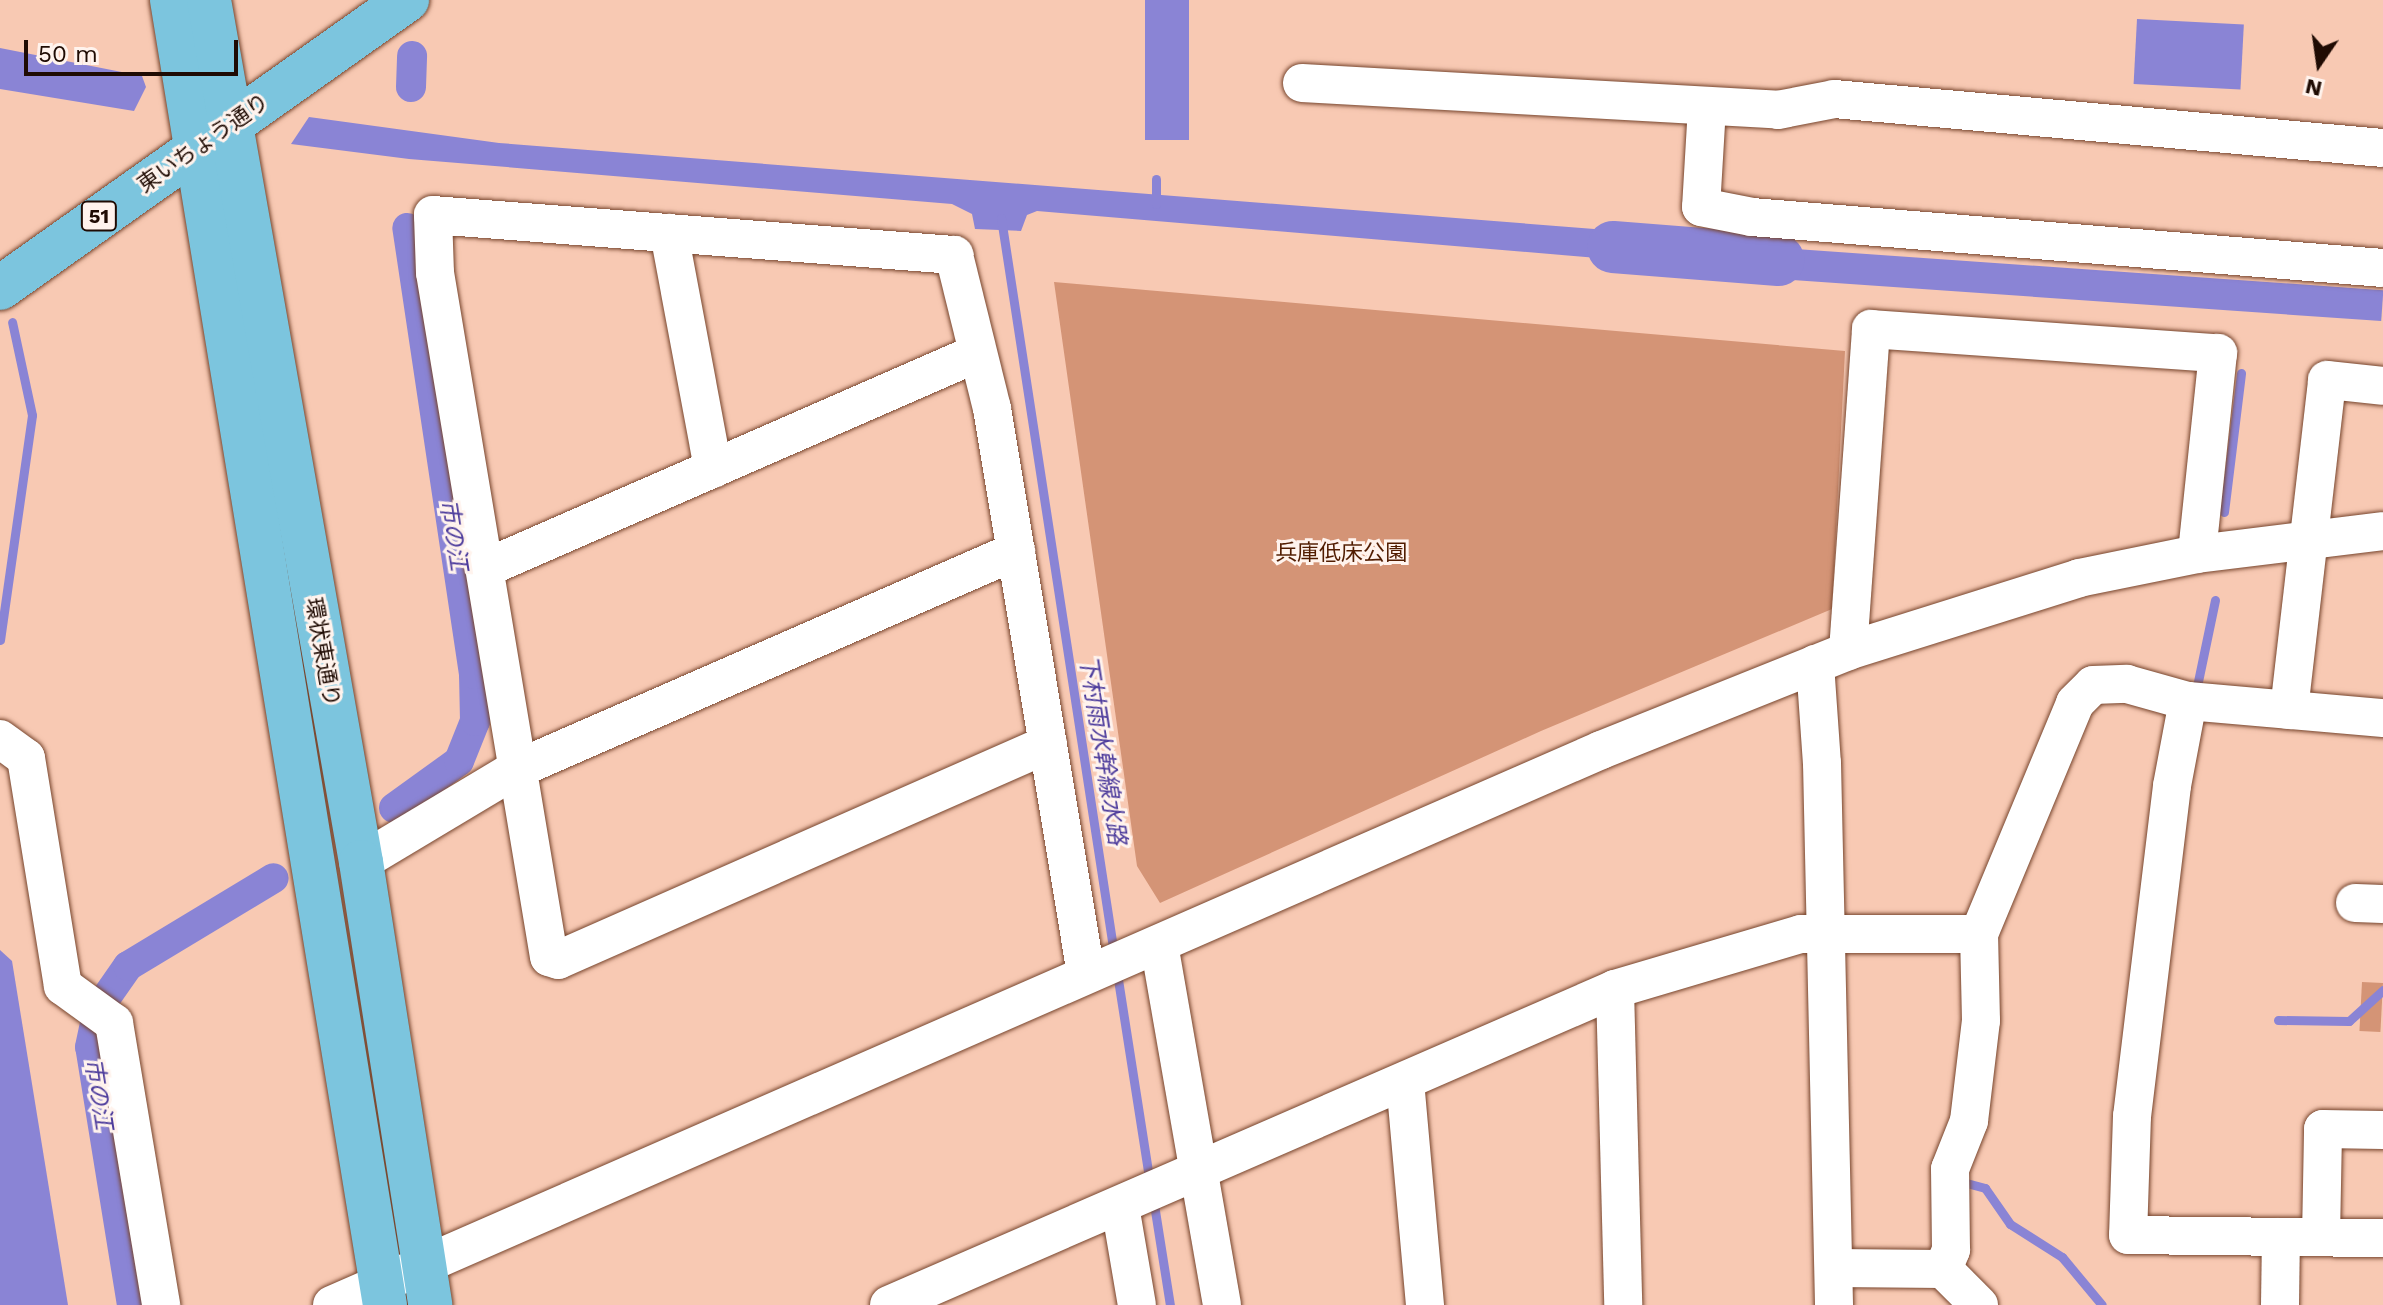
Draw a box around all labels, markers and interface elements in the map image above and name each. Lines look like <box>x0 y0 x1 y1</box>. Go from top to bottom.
scale bar <box>28 24 242 74</box>
north arrow <box>2279 24 2359 104</box>
text: 50 m <box>38 40 98 68</box>
text: N <box>2303 74 2324 102</box>
street label: 東いちょう通り <box>132 88 274 198</box>
road number: 51 <box>79 200 119 232</box>
water label: 市の江 <box>433 497 473 573</box>
park label: 兵庫低床公園 <box>1275 540 1407 566</box>
street label: 環状東通り <box>300 596 346 708</box>
water label: 下村雨水幹線水路 <box>1073 653 1131 847</box>
water label: 市の江 <box>78 1056 118 1132</box>

